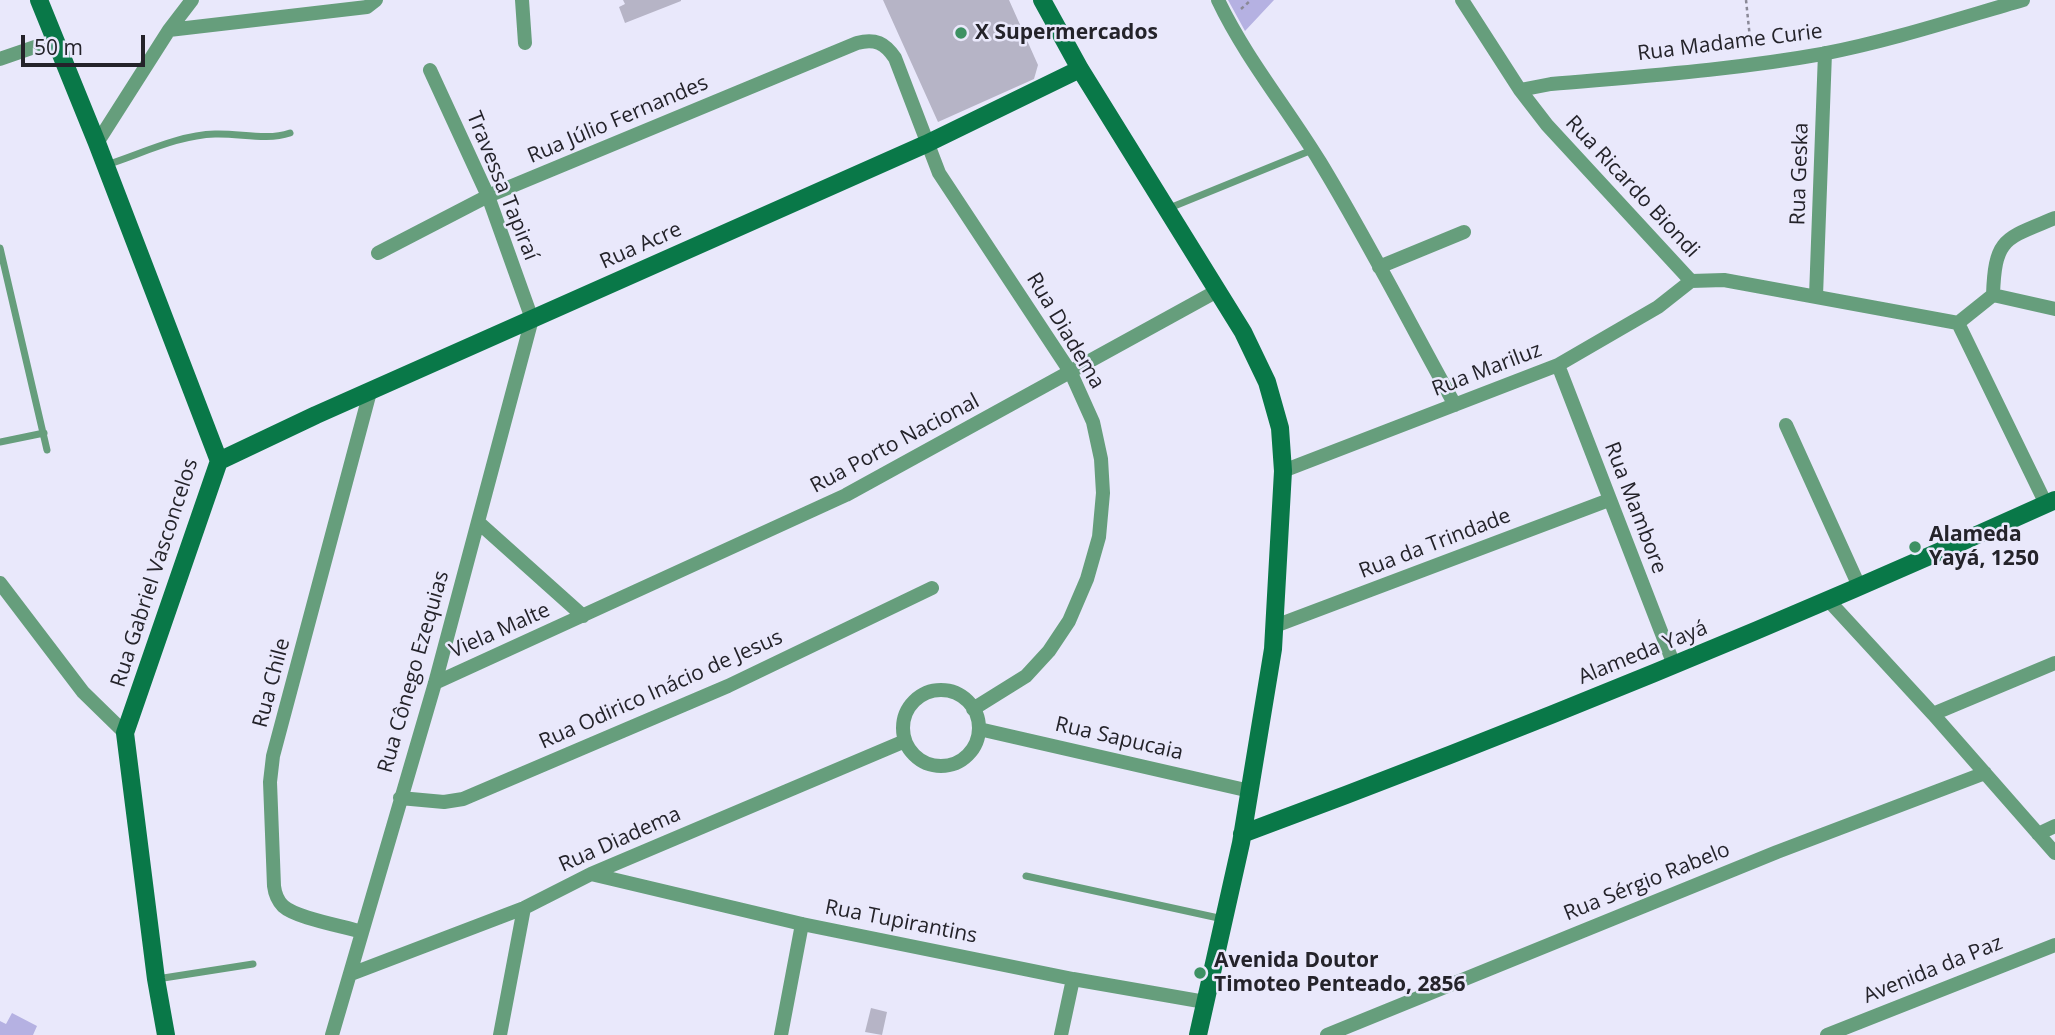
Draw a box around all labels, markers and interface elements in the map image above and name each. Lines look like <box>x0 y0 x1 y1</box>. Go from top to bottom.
street label: Rua Madame Curie <box>1636 19 1824 67</box>
place label: X Supermercados <box>975 20 1158 46</box>
scale bar <box>24 21 149 65</box>
marker: X Supermercados <box>953 25 969 41</box>
text: 50 m <box>34 33 83 61</box>
street label: Rua Júlio Fernandes <box>524 71 712 169</box>
street label: Travessa Tapiraí <box>461 108 543 264</box>
street label: Rua Ricardo Biondi <box>1560 111 1704 263</box>
street label: Rua Geska <box>1786 122 1814 226</box>
street label: Rua Acre <box>596 217 686 275</box>
street label: Rua Diadema <box>1020 268 1110 394</box>
street label: Rua Mariluz <box>1429 338 1545 402</box>
street label: Rua Porto Nacional <box>806 389 984 499</box>
street label: Rua Mambore <box>1598 439 1672 577</box>
street label: Rua Gabriel Vasconcelos <box>106 456 204 690</box>
street label: Rua da Trindade <box>1356 503 1514 585</box>
place label: Alameda Yayá, 1250 <box>1929 522 2039 572</box>
marker: Alameda Yayá, 1250 <box>1907 539 1923 555</box>
street label: Rua Cônego Ezequias <box>373 568 455 776</box>
street label: Viela Malte <box>446 598 554 664</box>
street label: Alameda Yayá <box>1575 616 1711 690</box>
street label: Rua Odirico Inácio de Jesus <box>535 625 787 755</box>
street label: Rua Chile <box>248 636 296 730</box>
street label: Rua Sapucaia <box>1053 712 1185 766</box>
street label: Rua Diadema <box>555 802 685 878</box>
street label: Rua Sérgio Rabelo <box>1560 837 1734 927</box>
street label: Rua Tupirantins <box>823 895 979 949</box>
street label: Avenida da Paz <box>1860 931 2006 1009</box>
place label: Avenida Doutor Timoteo Penteado, 2856 <box>1214 948 1466 998</box>
marker: Avenida Doutor Timoteo Penteado, 2856 <box>1192 965 1208 981</box>

